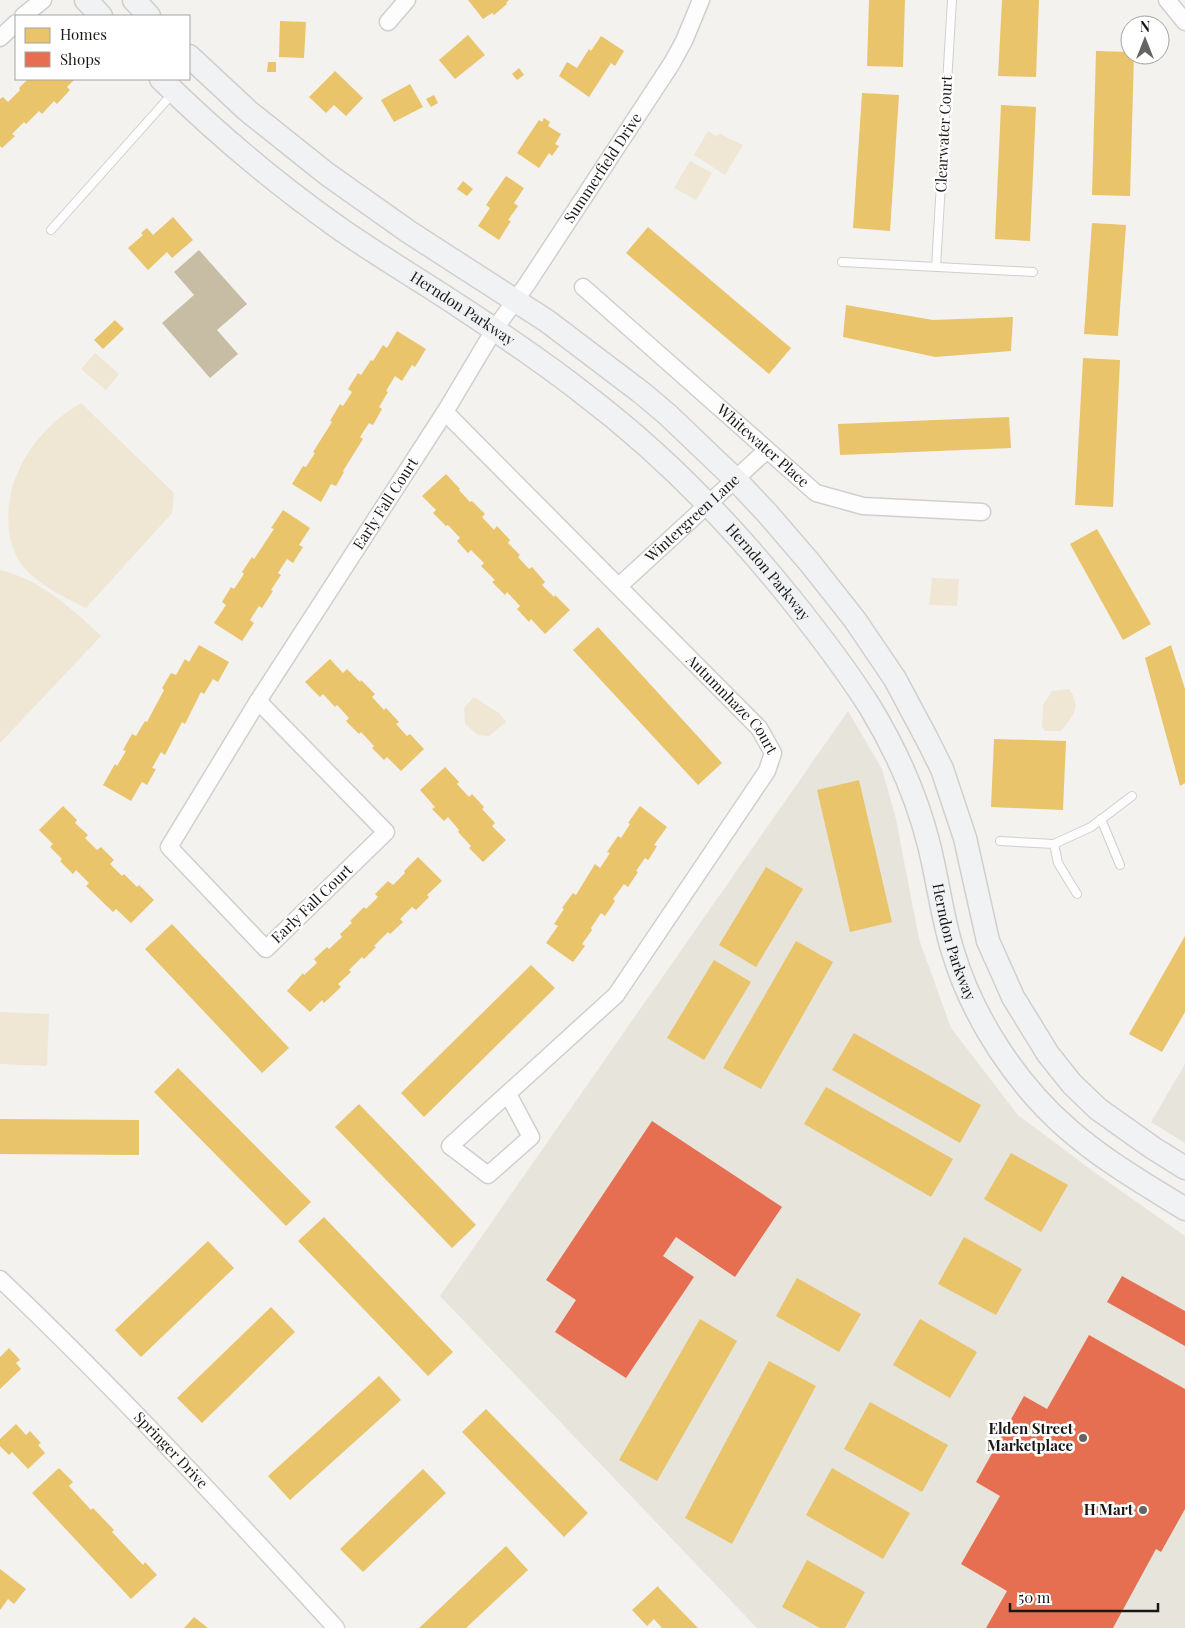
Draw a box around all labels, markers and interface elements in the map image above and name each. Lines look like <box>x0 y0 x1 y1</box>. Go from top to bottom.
legend <box>15 15 190 80</box>
north arrow <box>1120 15 1170 65</box>
text: N <box>1140 17 1150 36</box>
text: Homes <box>60 24 107 44</box>
text: Shops <box>60 49 101 69</box>
street label: Clearwater Court <box>930 74 956 193</box>
street label: Summerfield Drive <box>559 109 646 227</box>
street label: Herndon Parkway <box>407 266 520 350</box>
street label: Whitewater Place <box>712 398 814 491</box>
street label: Early Fall Court <box>348 453 422 553</box>
street label: Wintergreen Lane <box>640 469 743 567</box>
street label: Herndon Parkway <box>722 519 816 625</box>
street label: Autumnhaze Court <box>682 649 783 758</box>
street label: Early Fall Court <box>266 859 357 947</box>
street label: Herndon Parkway <box>928 881 981 1004</box>
street label: Springer Drive <box>130 1407 213 1492</box>
place label: Elden Street Marketplace <box>987 1418 1074 1455</box>
marker: Elden Street Marketplace <box>1077 1432 1089 1444</box>
place label: H Mart <box>1084 1499 1134 1519</box>
marker: H Mart <box>1137 1504 1149 1516</box>
scale bar <box>1010 1580 1158 1612</box>
text: 50 m <box>1018 1587 1051 1607</box>

